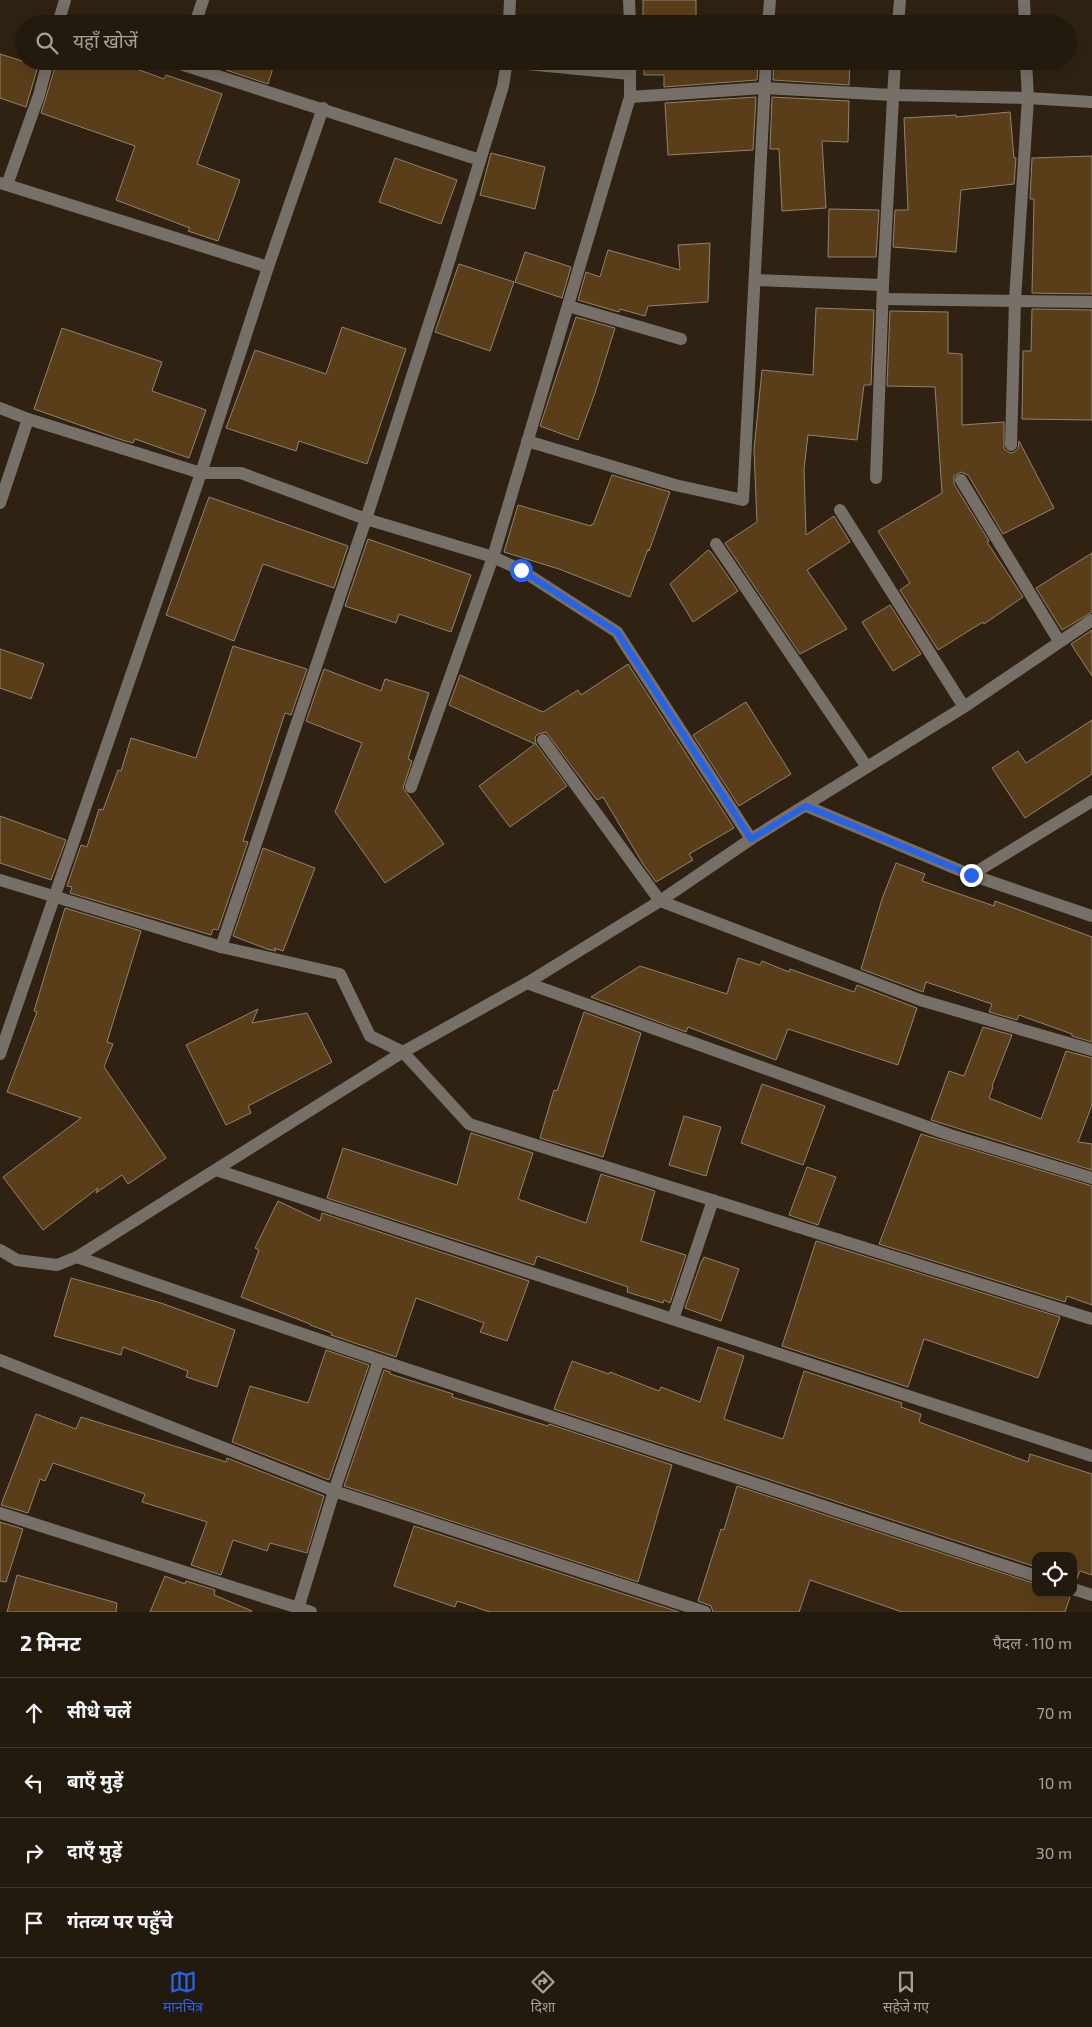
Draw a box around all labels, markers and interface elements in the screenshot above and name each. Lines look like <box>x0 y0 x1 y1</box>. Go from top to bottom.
search box <box>15 15 1077 70</box>
icon: search <box>33 29 61 57</box>
text: यहाँ खोजें <box>73 29 138 52</box>
route start <box>510 559 533 582</box>
route end <box>960 864 983 887</box>
map controls <box>1032 1552 1077 1597</box>
button: locate <box>1032 1552 1077 1597</box>
text: 2 मिनट <box>20 1630 81 1655</box>
text: पैदल · 110 m <box>993 1633 1072 1652</box>
icon: ahead <box>20 1699 48 1727</box>
text: सीधे चलें <box>67 1699 131 1722</box>
text: 70 m <box>1037 1703 1072 1722</box>
icon: left <box>20 1769 48 1797</box>
text: बाएँ मुड़ें <box>67 1769 123 1792</box>
text: 10 m <box>1038 1773 1072 1792</box>
icon: right <box>20 1839 48 1867</box>
text: दाएँ मुड़ें <box>67 1839 122 1862</box>
text: 30 m <box>1036 1843 1072 1862</box>
icon: arrive <box>20 1909 48 1937</box>
text: गंतव्य पर पहुँचे <box>67 1909 173 1932</box>
tab: मानचित्र <box>163 1968 203 2018</box>
tab: दिशा <box>529 1968 557 2018</box>
tab: सहेजे गए <box>883 1968 929 2018</box>

